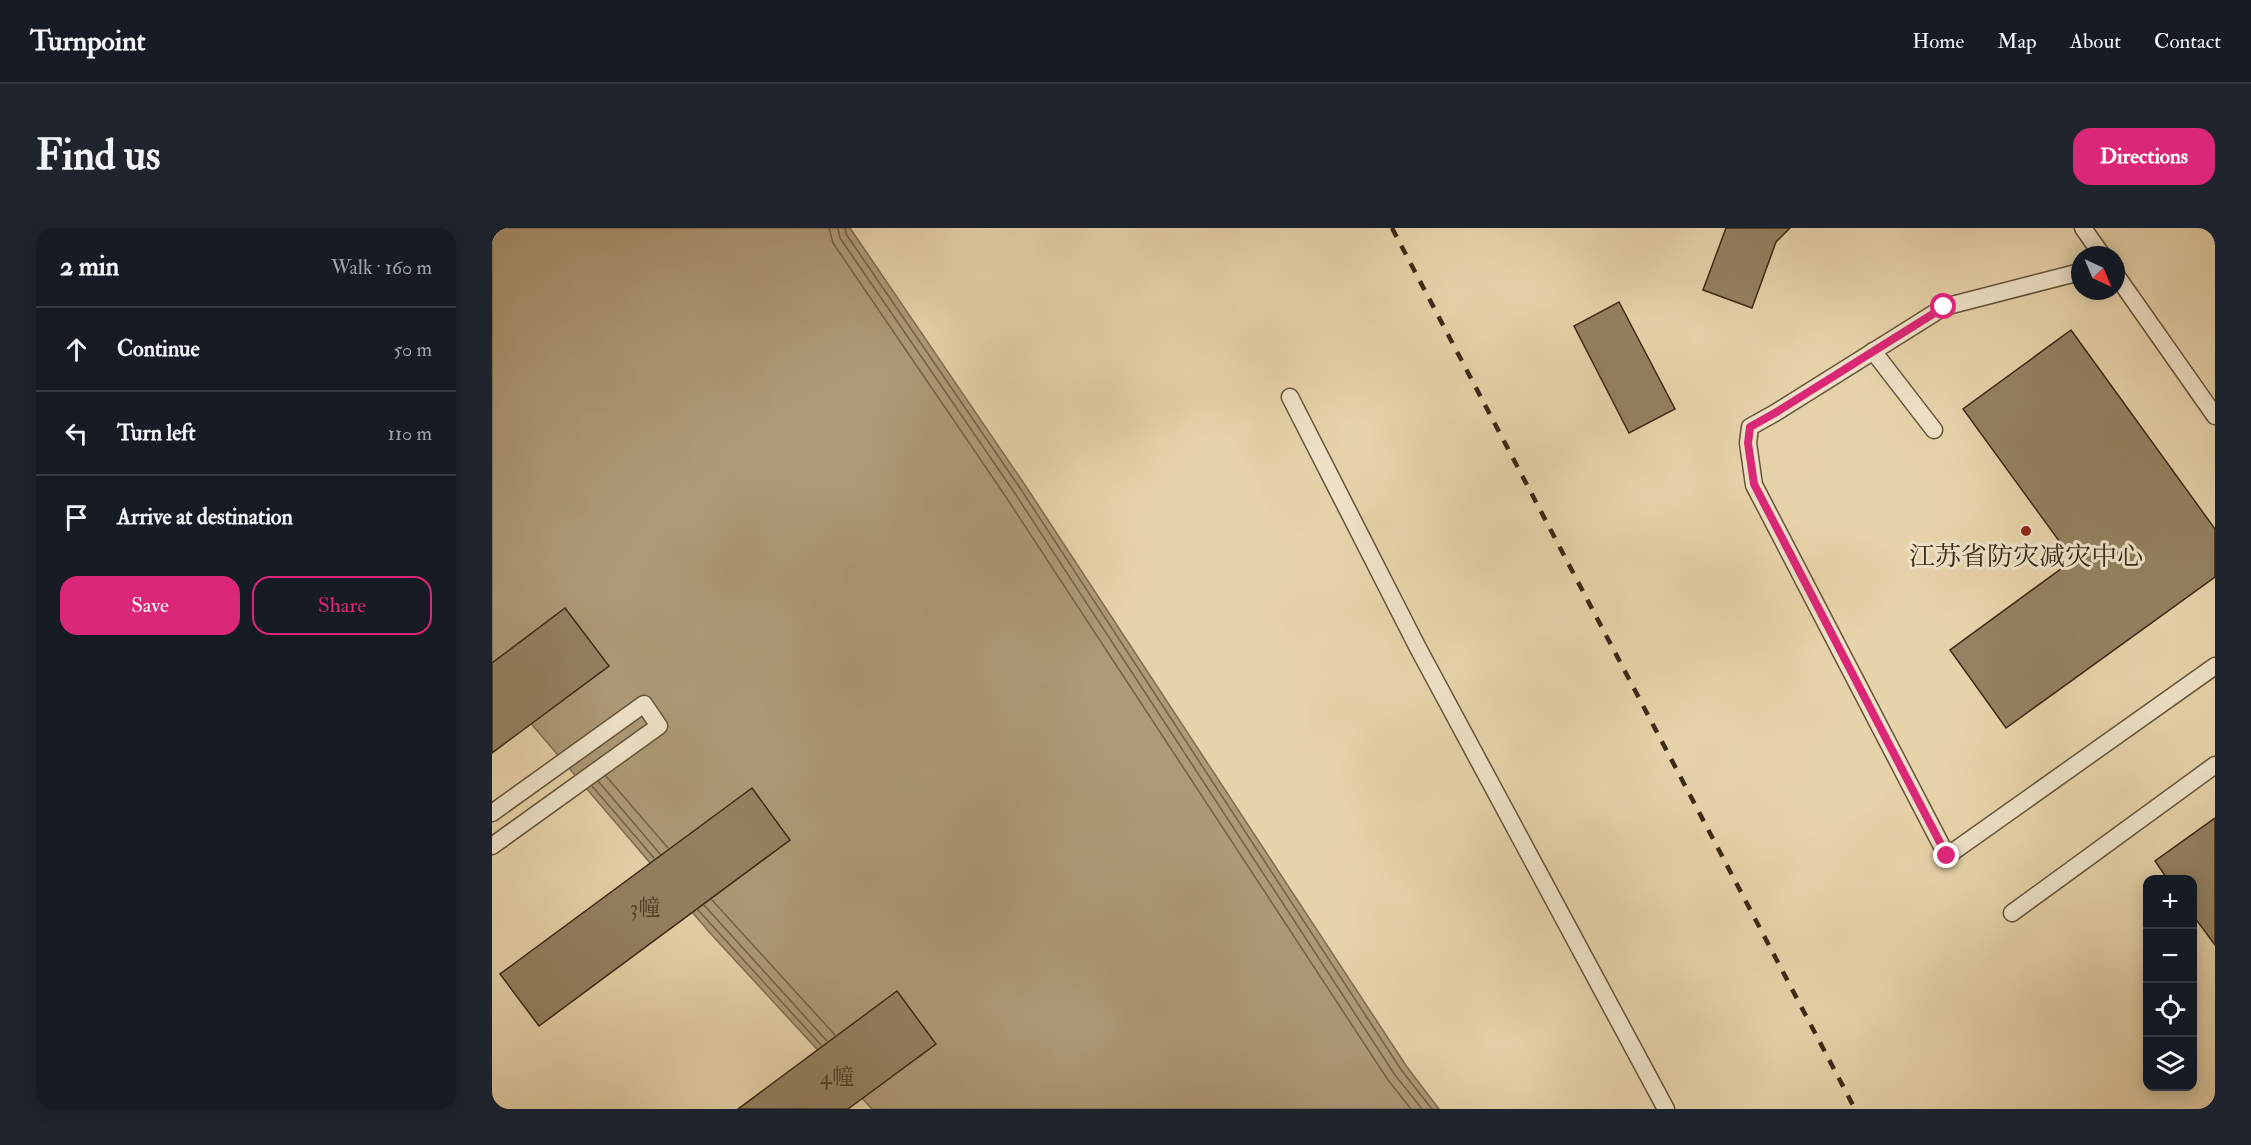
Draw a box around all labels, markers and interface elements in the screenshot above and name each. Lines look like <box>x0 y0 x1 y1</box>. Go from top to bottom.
text: Turnpoint <box>30 24 146 59</box>
text: Home <box>1912 28 1964 55</box>
text: Map <box>1997 28 2037 55</box>
text: About <box>2070 28 2121 55</box>
text: Contact <box>2154 28 2221 55</box>
button: Directions <box>2073 128 2215 185</box>
text: Find us <box>36 130 160 182</box>
north arrow <box>2071 246 2125 300</box>
text: 2 min <box>60 251 119 283</box>
text: Walk · 160 m <box>331 255 432 280</box>
route start <box>1930 293 1956 319</box>
icon: ahead <box>60 333 93 366</box>
text: Continue <box>117 335 200 363</box>
text: 50 m <box>393 337 432 362</box>
icon: left <box>60 417 93 450</box>
text: Turn left <box>117 419 196 447</box>
text: 110 m <box>388 421 432 446</box>
icon: arrive <box>60 501 93 534</box>
text: Arrive at destination <box>117 503 293 531</box>
marker: 江苏省防灾减灾中心 <box>2019 524 2033 538</box>
place label: 江苏省防灾减灾中心 <box>1909 541 2143 573</box>
button: Save <box>60 576 240 635</box>
button: Share <box>252 576 432 635</box>
route end <box>1933 842 1959 868</box>
map controls <box>2143 875 2197 1091</box>
button: + <box>2143 875 2197 929</box>
house number: 3幢 <box>630 894 660 922</box>
button: − <box>2143 929 2197 983</box>
button: locate <box>2143 983 2197 1037</box>
button: layers <box>2143 1037 2197 1091</box>
house number: 4幢 <box>820 1063 854 1091</box>

